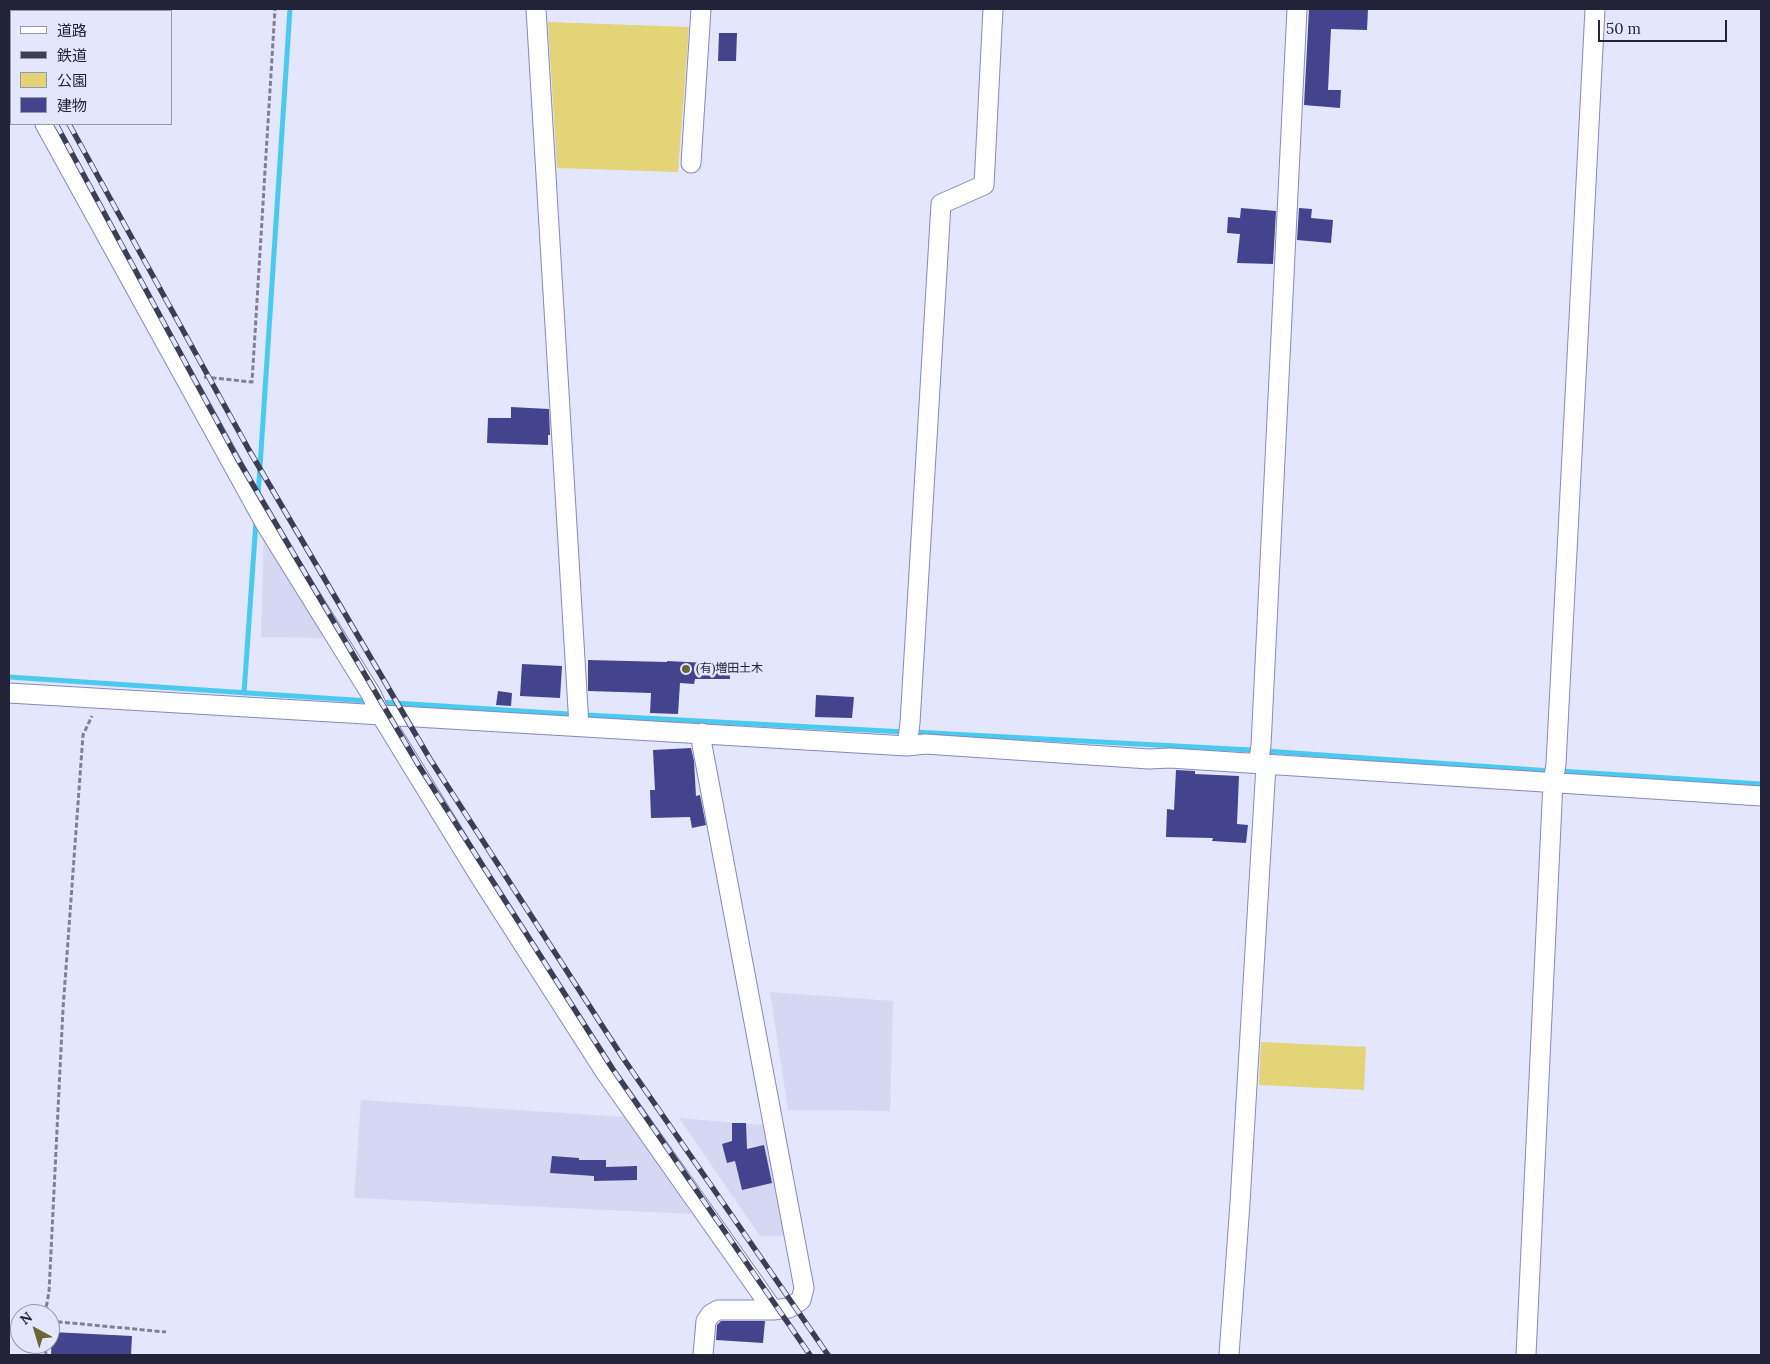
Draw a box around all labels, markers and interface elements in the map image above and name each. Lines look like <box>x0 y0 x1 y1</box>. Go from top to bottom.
legend <box>10 10 172 125</box>
scale bar <box>1600 10 1729 42</box>
text: 50 m <box>1606 19 1641 38</box>
text: 道路 <box>57 21 87 40</box>
text: 鉄道 <box>57 46 87 65</box>
text: 公園 <box>57 71 87 90</box>
text: 建物 <box>57 96 87 115</box>
place label: (有)増田土木 <box>696 662 763 676</box>
marker: (有)増田土木 <box>680 663 692 675</box>
north arrow <box>10 1304 60 1354</box>
text: N <box>16 1308 36 1329</box>

